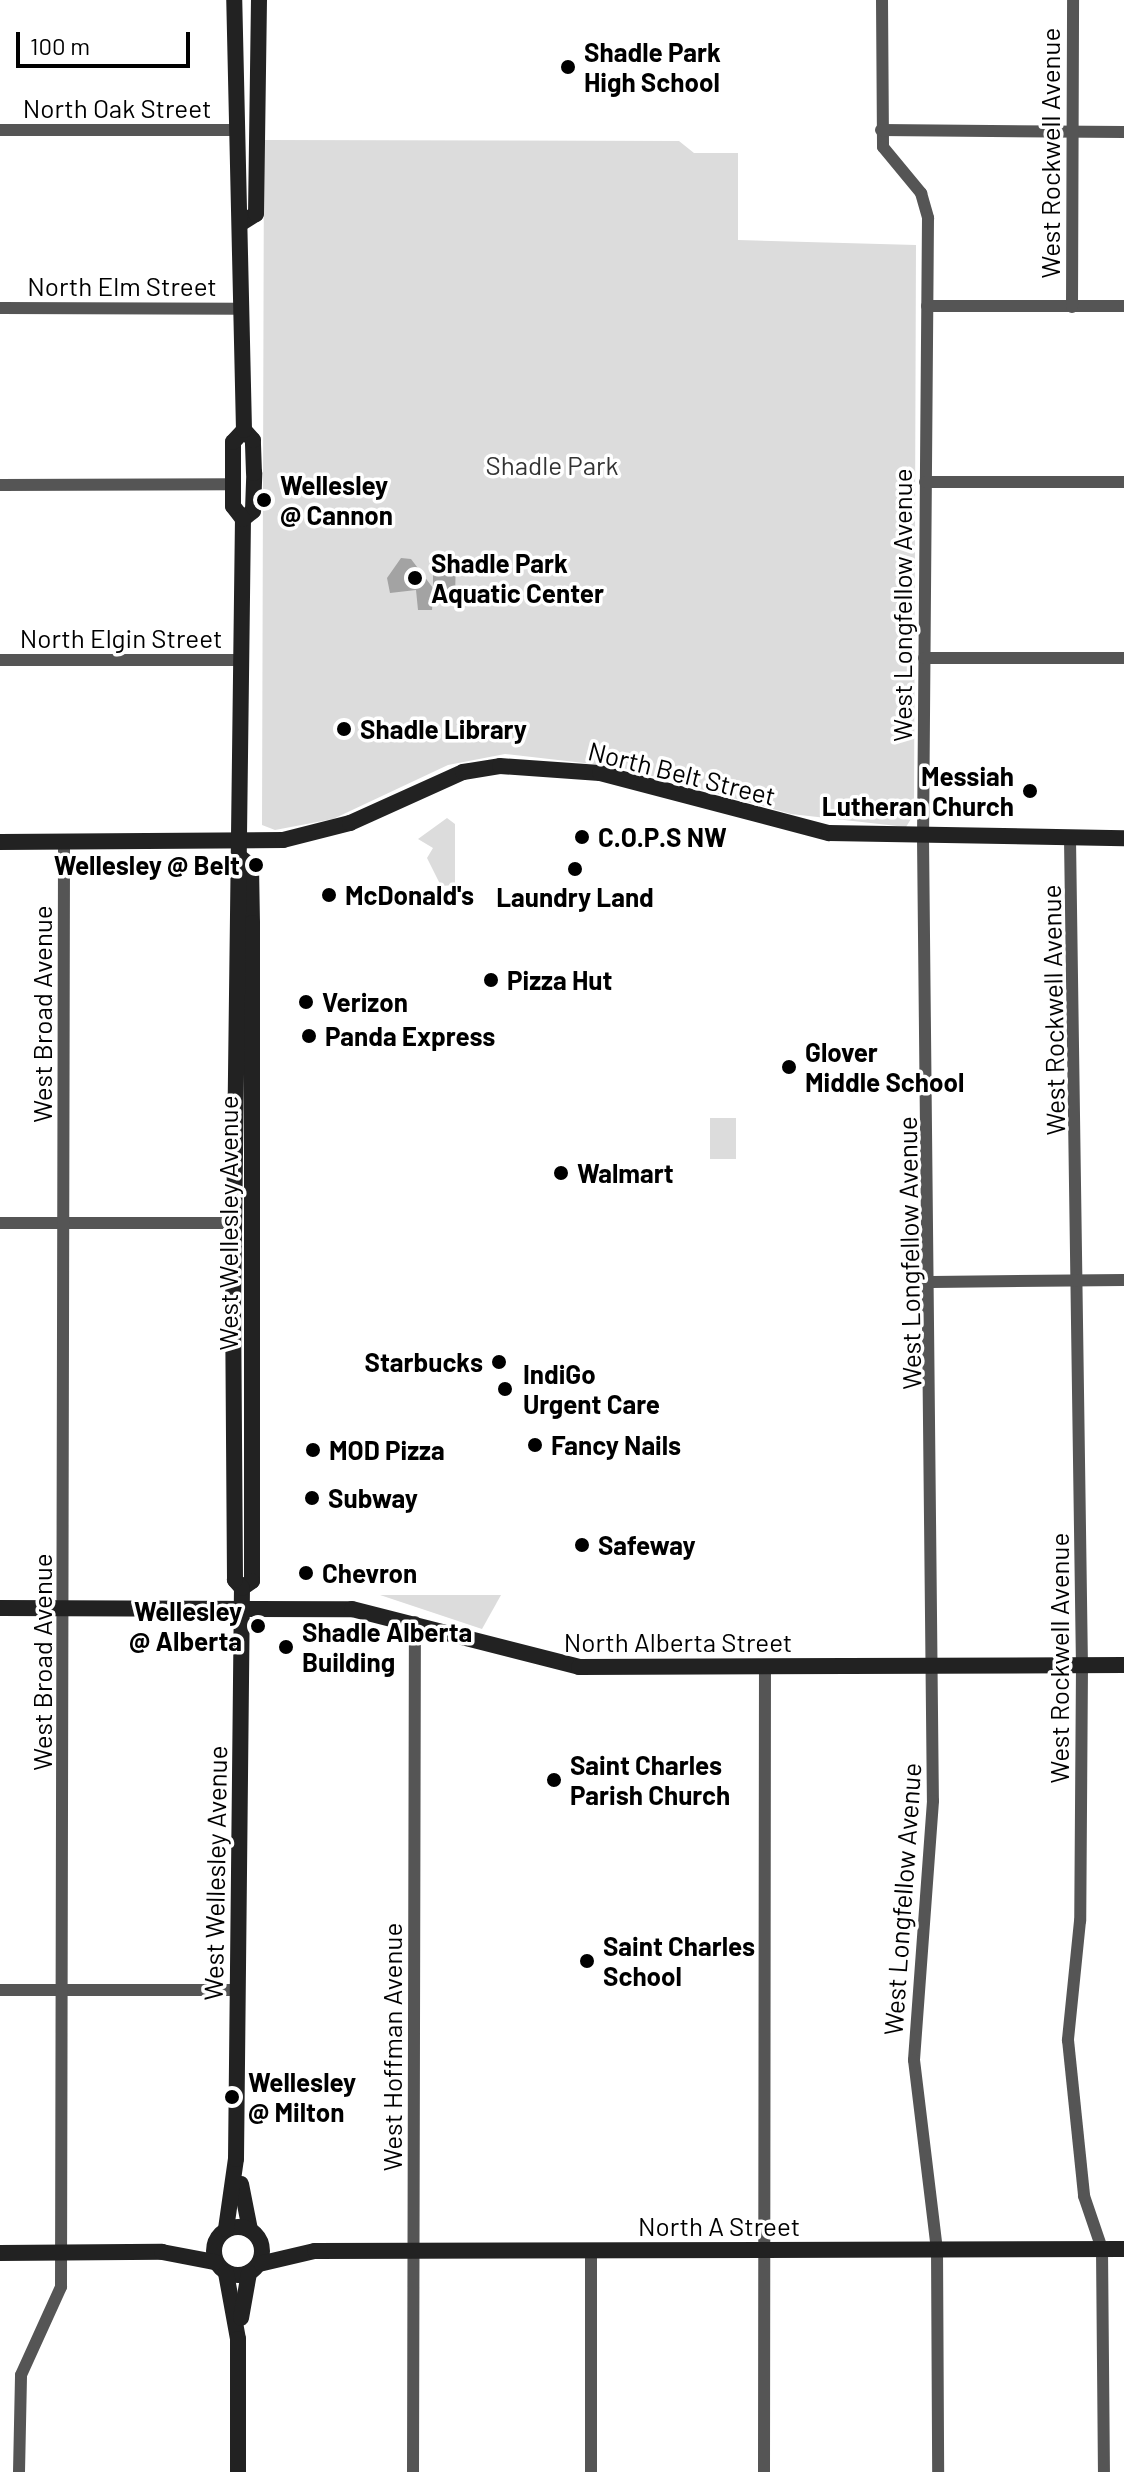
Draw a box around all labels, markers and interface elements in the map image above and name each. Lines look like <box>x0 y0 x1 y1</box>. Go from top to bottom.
scale bar <box>20 16 194 66</box>
street label: West Rockwell Avenue <box>1034 28 1066 278</box>
text: 100 m <box>30 31 90 60</box>
place label: Shadle Park High School <box>584 36 721 98</box>
marker: Shadle Park High School <box>559 58 577 76</box>
street label: North Oak Street <box>23 92 211 124</box>
street label: North Elm Street <box>27 270 217 302</box>
park label: Shadle Park <box>486 449 618 481</box>
street label: West Longfellow Avenue <box>886 468 918 742</box>
place label: Wellesley @ Cannon <box>280 469 393 530</box>
marker: Wellesley @ Cannon <box>255 491 273 509</box>
place label: Shadle Park Aquatic Center <box>431 547 604 608</box>
marker: Shadle Park Aquatic Center <box>406 569 424 587</box>
street label: North Elgin Street <box>20 622 222 654</box>
place label: Shadle Library <box>360 713 527 745</box>
marker: Shadle Library <box>335 720 353 738</box>
street label: North Belt Street <box>585 735 779 811</box>
place label: Messiah Lutheran Church <box>822 760 1014 822</box>
marker: Messiah Lutheran Church <box>1021 782 1039 800</box>
place label: C.O.P.S NW <box>598 821 727 853</box>
marker: C.O.P.S NW <box>573 828 591 846</box>
place label: Wellesley @ Belt <box>54 849 240 881</box>
marker: Wellesley @ Belt <box>247 856 265 874</box>
marker: Laundry Land <box>566 860 584 878</box>
place label: McDonald's <box>345 879 474 911</box>
place label: Laundry Land <box>496 881 654 913</box>
street label: West Rockwell Avenue <box>1035 884 1071 1136</box>
marker: McDonald's <box>320 886 338 904</box>
street label: West Broad Avenue <box>26 905 58 1123</box>
place label: Pizza Hut <box>507 964 612 996</box>
marker: Pizza Hut <box>482 971 500 989</box>
place label: Verizon <box>322 986 408 1018</box>
marker: Verizon <box>297 993 315 1011</box>
place label: Panda Express <box>325 1020 495 1052</box>
marker: Panda Express <box>300 1027 318 1045</box>
place label: Glover Middle School <box>805 1036 964 1098</box>
marker: Glover Middle School <box>780 1058 798 1076</box>
street label: West Wellesley Avenue <box>212 1095 244 1351</box>
street label: West Longfellow Avenue <box>891 1116 927 1390</box>
place label: Walmart <box>577 1157 674 1189</box>
marker: Walmart <box>552 1164 570 1182</box>
place label: Starbucks <box>364 1346 483 1378</box>
marker: Starbucks <box>490 1353 508 1371</box>
place label: IndiGo Urgent Care <box>523 1358 660 1420</box>
marker: IndiGo Urgent Care <box>494 1378 516 1400</box>
place label: Fancy Nails <box>551 1429 681 1461</box>
place label: MOD Pizza <box>329 1434 445 1466</box>
marker: Fancy Nails <box>526 1436 544 1454</box>
marker: MOD Pizza <box>304 1441 322 1459</box>
place label: Subway <box>328 1482 418 1514</box>
marker: Subway <box>303 1489 321 1507</box>
place label: Safeway <box>598 1529 696 1561</box>
street label: West Rockwell Avenue <box>1043 1533 1075 1783</box>
marker: Safeway <box>573 1536 591 1554</box>
street label: West Broad Avenue <box>26 1553 58 1771</box>
place label: Chevron <box>322 1557 417 1589</box>
marker: Chevron <box>297 1564 315 1582</box>
place label: Wellesley @ Alberta <box>129 1595 242 1656</box>
place label: Shadle Alberta Building <box>302 1616 472 1678</box>
marker: Wellesley @ Alberta <box>249 1617 267 1635</box>
street label: North Alberta Street <box>564 1626 792 1658</box>
marker: Shadle Alberta Building <box>277 1638 295 1656</box>
street label: West Wellesley Avenue <box>197 1745 233 2001</box>
place label: Saint Charles Parish Church <box>570 1749 730 1810</box>
street label: West Longfellow Avenue <box>877 1762 927 2036</box>
marker: Saint Charles Parish Church <box>545 1771 563 1789</box>
street label: West Hoffman Avenue <box>376 1923 408 2171</box>
place label: Saint Charles School <box>603 1930 755 1992</box>
marker: Saint Charles School <box>578 1952 596 1970</box>
place label: Wellesley @ Milton <box>248 2066 356 2128</box>
marker: Wellesley @ Milton <box>223 2088 241 2106</box>
street label: North A Street <box>638 2210 800 2242</box>

